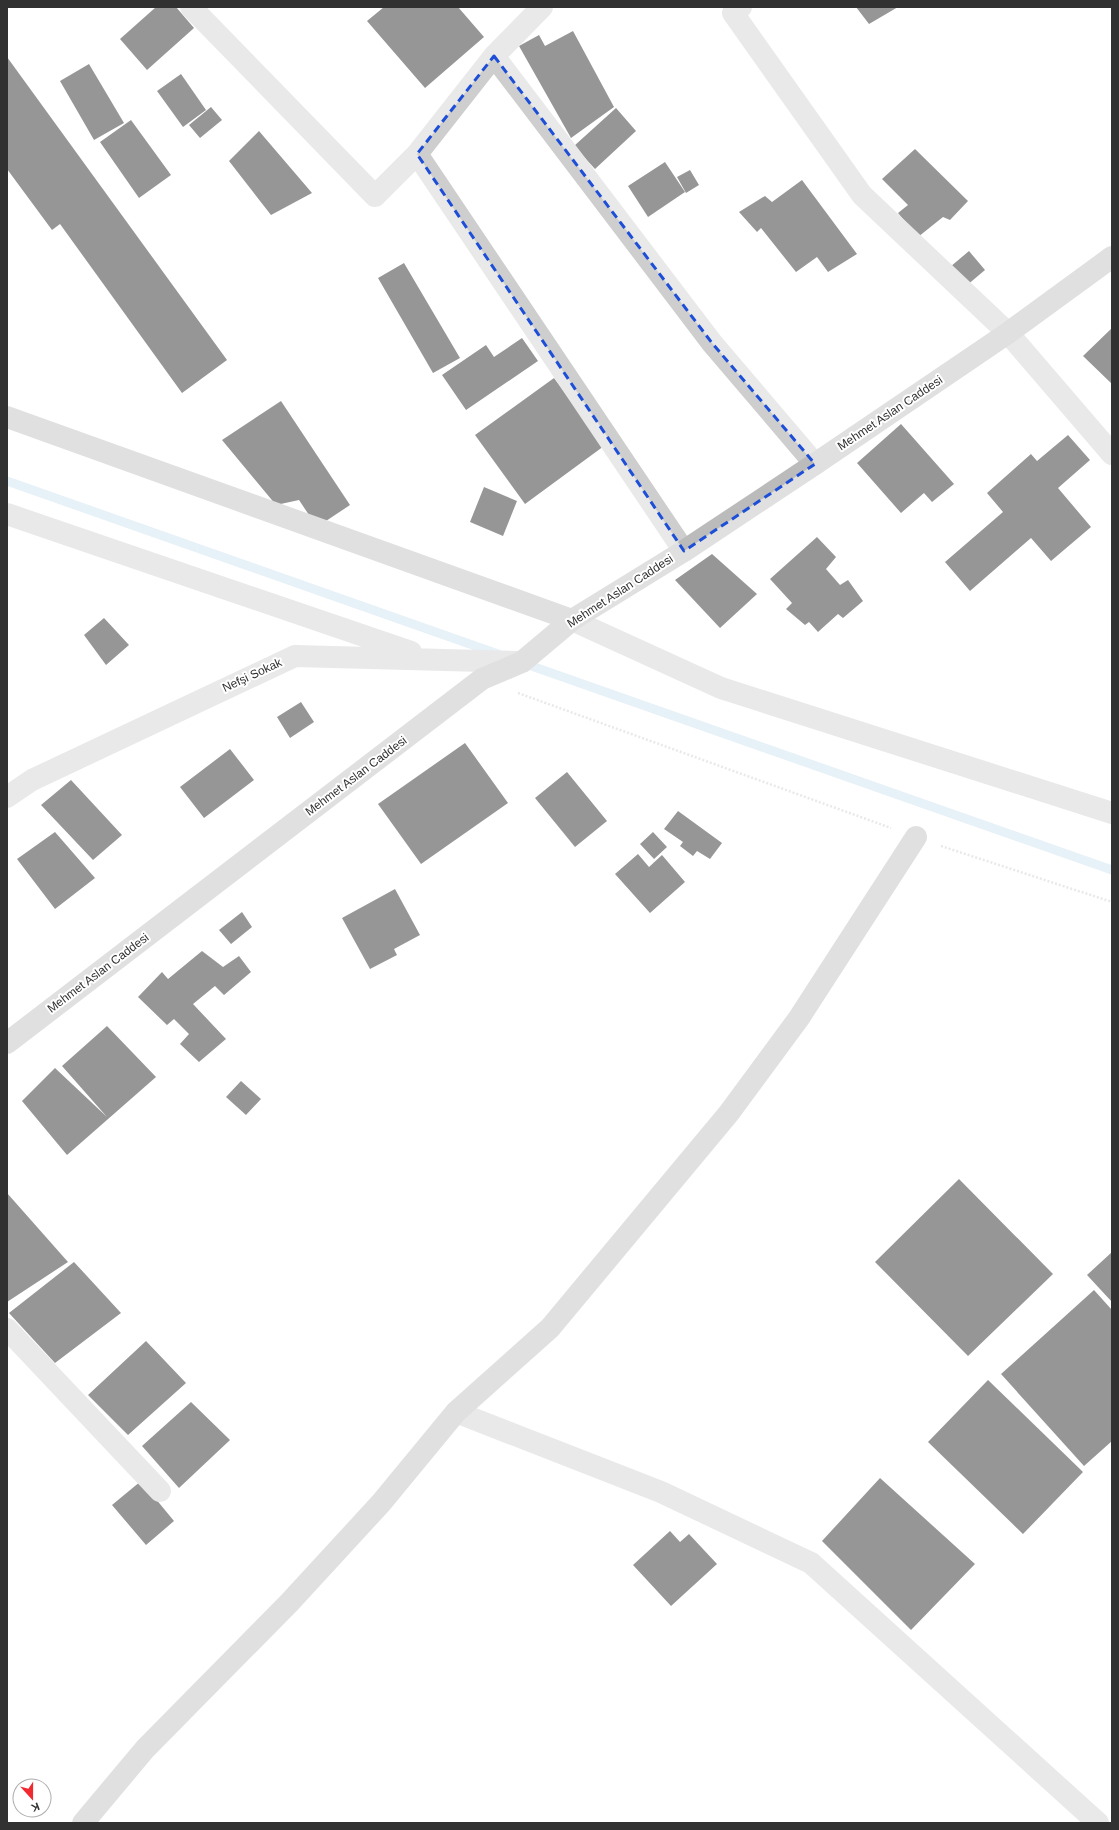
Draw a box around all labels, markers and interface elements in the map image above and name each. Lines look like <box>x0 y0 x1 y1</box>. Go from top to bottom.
street label: Mehmet Aslan Caddesi <box>835 373 945 453</box>
street label: Mehmet Aslan Caddesi <box>564 552 676 630</box>
street label: Nefşi Sokak <box>220 655 285 695</box>
street label: Mehmet Aslan Caddesi <box>303 733 409 819</box>
street label: Mehmet Aslan Caddesi <box>45 930 151 1016</box>
north arrow <box>12 1778 52 1818</box>
text: K <box>30 1800 41 1814</box>

